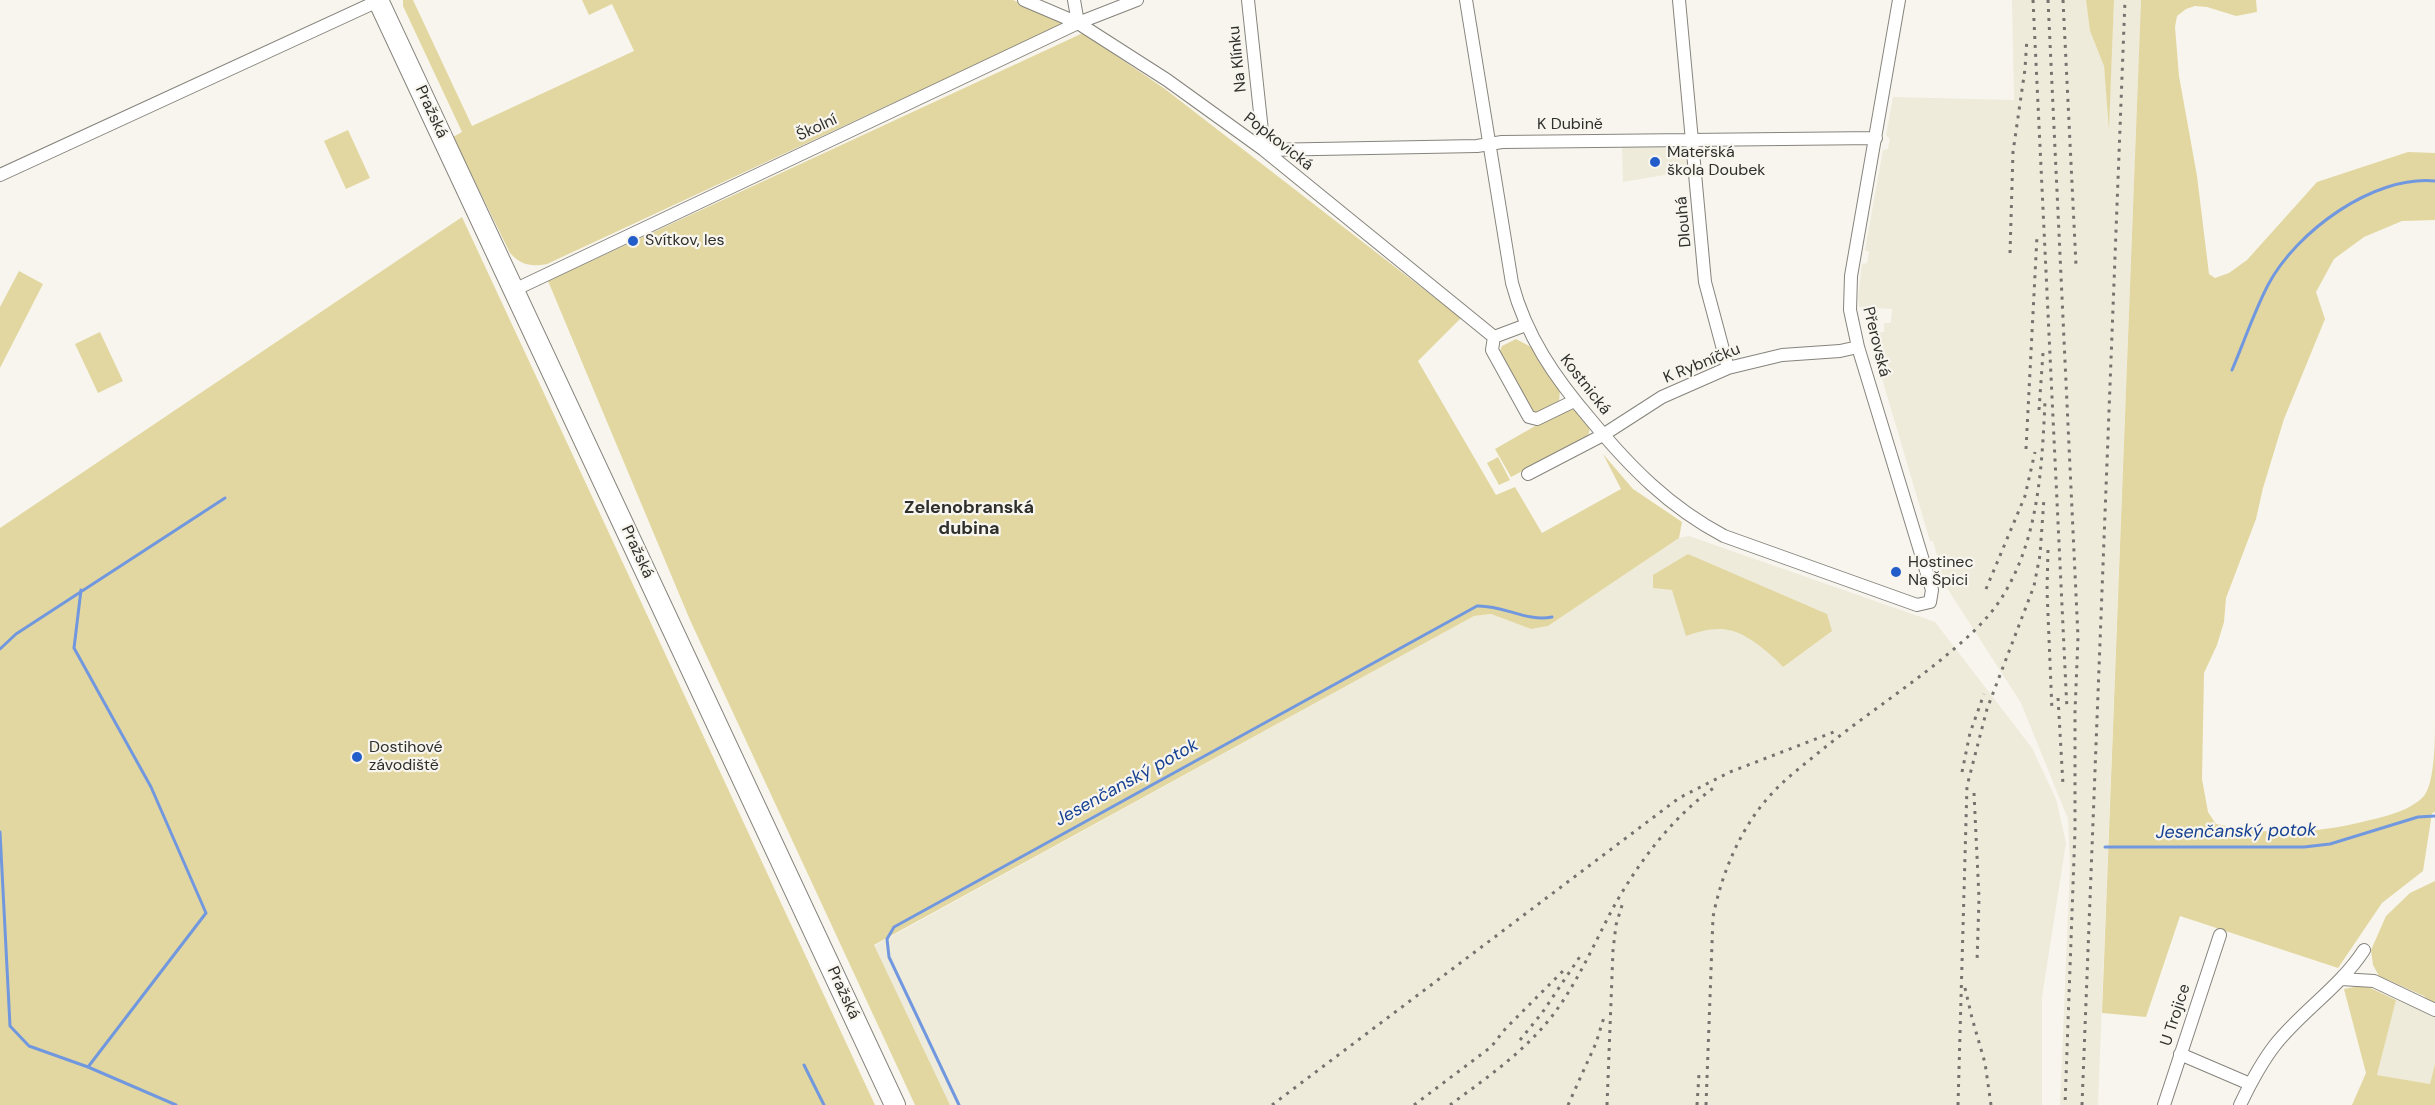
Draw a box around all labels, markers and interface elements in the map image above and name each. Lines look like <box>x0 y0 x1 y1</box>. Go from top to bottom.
street label: Na Klínku <box>1225 25 1251 93</box>
street label: Pražská <box>410 83 452 141</box>
street label: Popkovická <box>1239 109 1317 175</box>
street label: Školní <box>794 110 840 146</box>
street label: K Dubině <box>1537 115 1603 135</box>
place label: Mateřská škola Doubek <box>1667 143 1765 181</box>
marker: Mateřská škola Doubek <box>1648 155 1662 169</box>
street label: Dlouhá <box>1672 196 1696 248</box>
place label: Svítkov, les <box>645 231 725 251</box>
marker: Svítkov, les <box>626 234 640 248</box>
street label: Přerovská <box>1858 305 1894 379</box>
street label: K Rybníčku <box>1661 340 1743 388</box>
street label: Kostnická <box>1556 351 1614 419</box>
district label: Zelenobranská dubina <box>904 497 1034 540</box>
street label: Pražská <box>616 523 658 581</box>
place label: Hostinec Na Špici <box>1908 553 1974 591</box>
marker: Hostinec Na Špici <box>1889 565 1903 579</box>
water label: Jesenčanský potok <box>1052 735 1202 831</box>
place label: Dostihové závodiště <box>369 738 443 776</box>
marker: Dostihové závodiště <box>350 750 364 764</box>
water label: Jesenčanský potok <box>2155 820 2317 844</box>
street label: Pražská <box>822 964 864 1022</box>
street label: U Trojice <box>2157 982 2195 1048</box>

